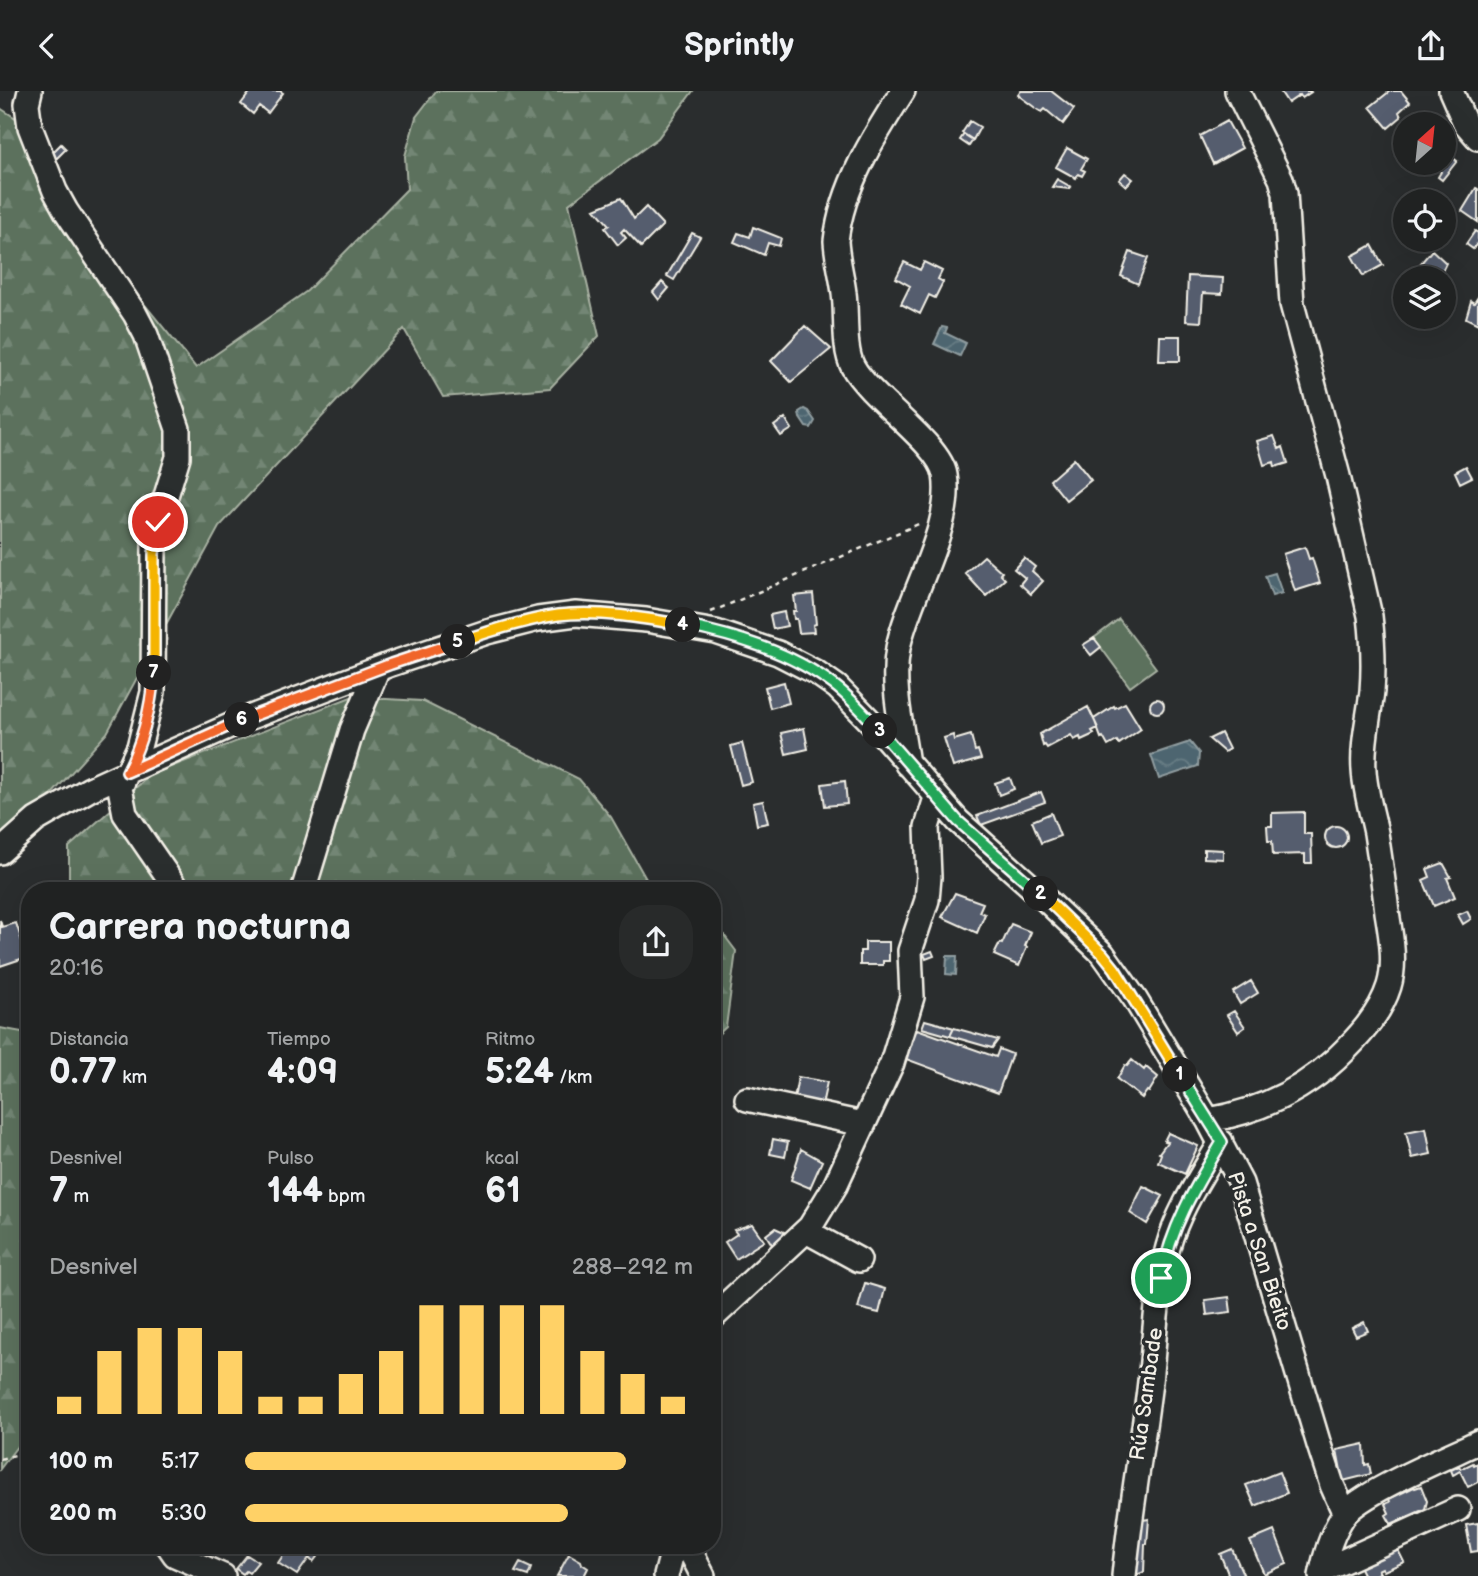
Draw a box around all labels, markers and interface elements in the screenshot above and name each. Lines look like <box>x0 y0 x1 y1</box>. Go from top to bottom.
text: Sprintly <box>684 26 794 65</box>
icon: back <box>28 27 66 65</box>
icon: share <box>1412 27 1450 65</box>
north arrow <box>1393 112 1456 175</box>
map controls <box>1393 112 1456 329</box>
button: locate <box>1393 189 1456 252</box>
button: layers <box>1393 266 1456 329</box>
pin <box>128 492 188 552</box>
icon: check <box>139 503 177 541</box>
pin: 4 <box>666 607 700 643</box>
text: 4 <box>677 613 688 636</box>
pin: 5 <box>440 625 476 659</box>
text: 5 <box>452 630 463 653</box>
pin: 7 <box>136 655 172 691</box>
text: 7 <box>148 661 159 684</box>
pin: 6 <box>224 703 260 737</box>
text: 6 <box>236 708 247 731</box>
pin: 3 <box>862 713 898 749</box>
text: 3 <box>874 719 885 742</box>
pin: 2 <box>1024 877 1058 911</box>
text: 2 <box>1035 882 1046 905</box>
text: Carrera nocturna <box>49 905 351 950</box>
button: share <box>619 905 693 979</box>
text: 20:16 <box>49 954 104 982</box>
text: Distancia <box>49 1028 129 1051</box>
text: Tiempo <box>267 1028 331 1051</box>
text: Ritmo <box>485 1028 535 1051</box>
text: 0.77 <box>49 1051 117 1094</box>
text: 4:09 <box>267 1051 338 1094</box>
text: 5:24 <box>485 1051 554 1094</box>
pin: 1 <box>1162 1058 1198 1093</box>
text: 1 <box>1176 1063 1184 1086</box>
text: km <box>117 1066 147 1089</box>
text: /km <box>554 1066 593 1089</box>
text: Desnivel <box>49 1147 122 1170</box>
text: Pulso <box>267 1147 314 1170</box>
text: kcal <box>485 1147 519 1170</box>
street label: Pista a San Bieito <box>1222 1169 1297 1334</box>
text: 7 <box>49 1170 68 1213</box>
text: 144 <box>267 1170 323 1213</box>
text: 61 <box>485 1170 521 1213</box>
text: m <box>68 1185 89 1208</box>
text: bpm <box>323 1185 366 1208</box>
pin <box>1131 1248 1191 1308</box>
text: Desnivel <box>49 1253 138 1281</box>
text: 288–292 m <box>572 1253 693 1281</box>
icon: arrive <box>1142 1259 1180 1297</box>
street label: Rúa Sambade <box>1125 1326 1168 1462</box>
text: 100 m <box>49 1447 113 1475</box>
text: 5:17 <box>161 1447 199 1475</box>
text: 200 m <box>49 1499 117 1527</box>
text: 5:30 <box>161 1499 207 1527</box>

